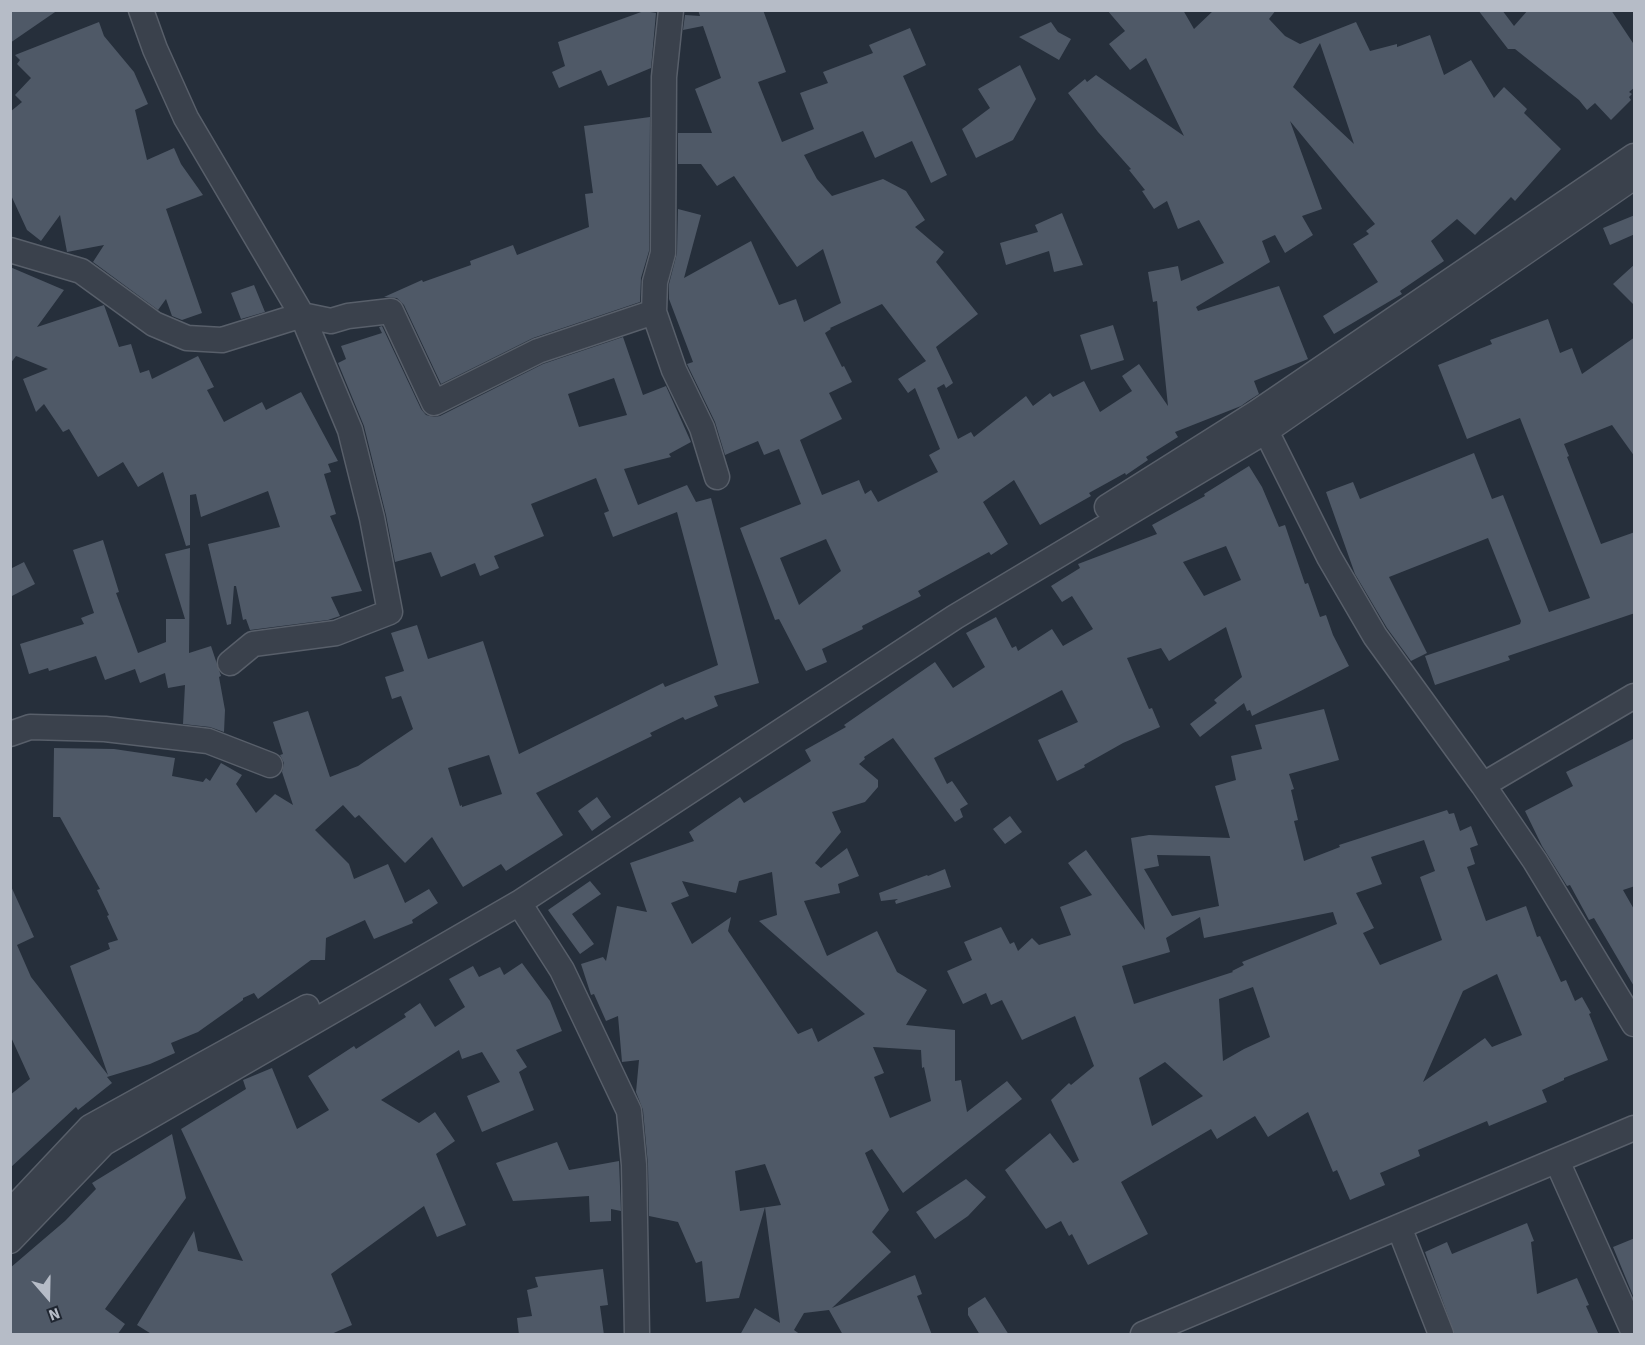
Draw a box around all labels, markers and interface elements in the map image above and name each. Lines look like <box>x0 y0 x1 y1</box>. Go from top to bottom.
north arrow <box>18 1267 78 1327</box>
text: N <box>45 1302 63 1326</box>

